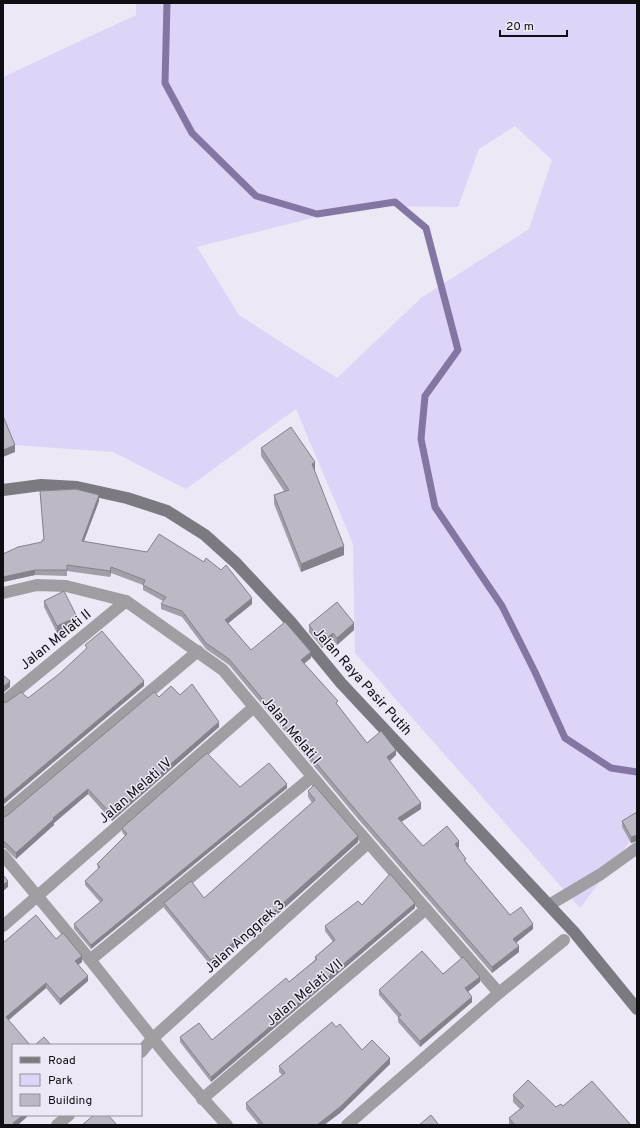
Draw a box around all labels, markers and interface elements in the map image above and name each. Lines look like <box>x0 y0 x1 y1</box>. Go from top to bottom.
scale bar <box>500 12 567 38</box>
text: 20 m <box>506 19 534 35</box>
street label: Jalan Melati II <box>17 606 95 674</box>
street label: Jalan Raya Pasir Putih <box>309 625 415 739</box>
street label: Jalan Melati I <box>258 694 324 768</box>
street label: Jalan Melati IV <box>96 755 176 828</box>
street label: Jalan Anggrek 3 <box>201 897 289 978</box>
street label: Jalan Melati VII <box>263 956 347 1030</box>
legend <box>12 1044 142 1116</box>
text: Road <box>48 1053 76 1069</box>
text: Park <box>48 1073 73 1089</box>
text: Building <box>48 1093 92 1109</box>

